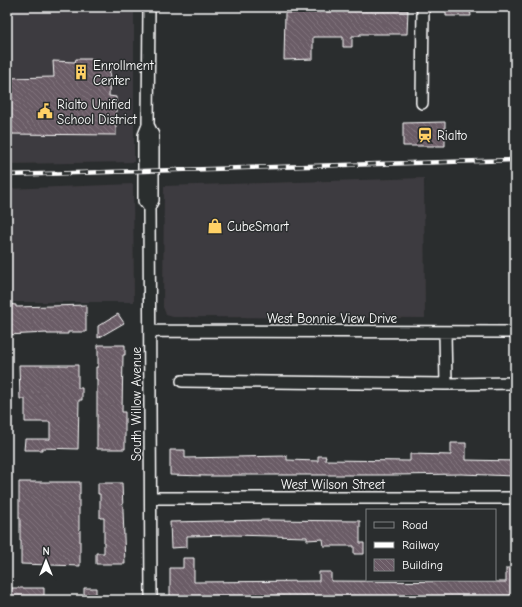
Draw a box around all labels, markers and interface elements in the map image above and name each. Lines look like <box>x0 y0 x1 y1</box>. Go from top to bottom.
place label: Enrollment Center <box>93 58 155 88</box>
building icon: Enrollment Center <box>72 63 90 81</box>
place label: Rialto Unified School District <box>57 97 138 127</box>
public building icon: Rialto Unified School District <box>36 102 54 120</box>
station icon: Rialto <box>416 126 434 144</box>
place label: Rialto <box>437 128 468 143</box>
shop icon: CubeSmart <box>206 217 224 235</box>
place label: CubeSmart <box>227 219 290 234</box>
street label: West Bonnie View Drive <box>267 311 397 326</box>
street label: South Willow Avenue <box>129 346 144 461</box>
street label: West Wilson Street <box>281 477 386 492</box>
legend <box>366 509 496 581</box>
text: Road <box>402 518 428 532</box>
text: Railway <box>402 538 440 552</box>
north arrow <box>26 541 66 581</box>
text: N <box>42 545 50 558</box>
text: Building <box>402 558 443 572</box>

